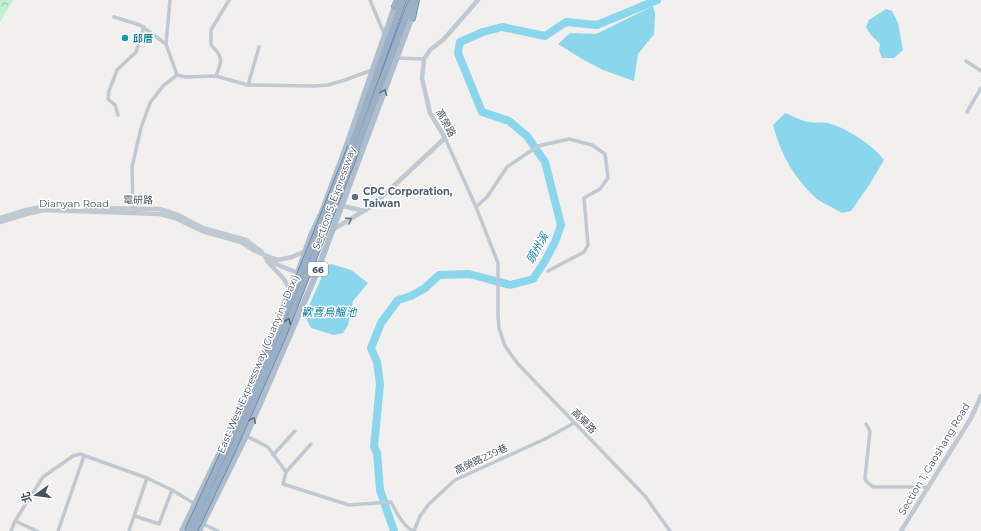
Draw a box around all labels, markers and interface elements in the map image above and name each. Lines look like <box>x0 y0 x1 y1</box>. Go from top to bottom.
place label: 邱厝 <box>133 32 153 45</box>
marker: 邱厝 <box>120 33 130 43</box>
one-way arrow <box>380 88 388 95</box>
street label: 高榮路 <box>433 107 459 139</box>
street label: Section 5, Expressway <box>309 144 359 251</box>
place label: CPC Corporation, Taiwan <box>363 185 453 210</box>
marker: CPC Corporation, Taiwan <box>350 192 360 202</box>
street label: 電研路 <box>123 193 153 207</box>
street label: Dianyan Road <box>39 197 109 210</box>
one-way arrow <box>345 218 352 225</box>
water label: 頭州溪 <box>523 228 552 266</box>
road number: 66 <box>308 262 328 276</box>
street label: East-West Expressway (Guanyin - Daxi) <box>214 272 302 456</box>
water label: 歡喜烏鰡池 <box>302 305 357 319</box>
one-way arrow <box>284 318 292 325</box>
street label: Section 1, Gaoshang Road <box>895 401 973 517</box>
street label: 高榮路 <box>569 406 599 436</box>
one-way arrow <box>248 417 256 425</box>
street label: 高榮路239巷 <box>452 441 510 477</box>
north arrow <box>16 475 56 515</box>
text: 北 <box>18 490 34 504</box>

